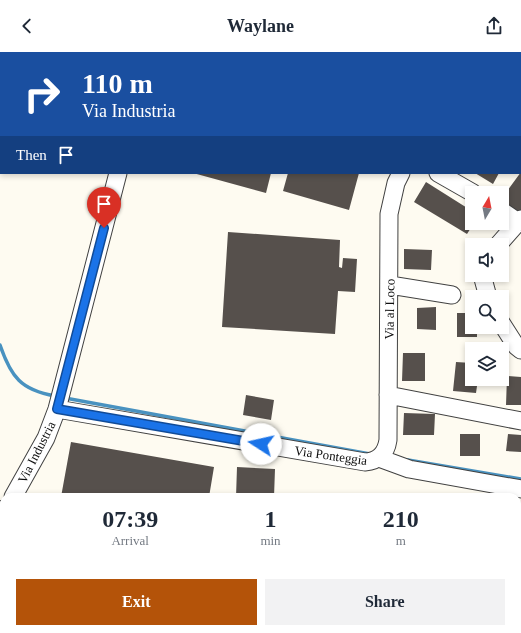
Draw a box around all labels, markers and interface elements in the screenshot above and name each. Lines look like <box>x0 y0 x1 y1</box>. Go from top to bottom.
icon: back <box>16 15 38 37</box>
icon: share <box>483 15 505 37</box>
text: Waylane <box>227 16 294 36</box>
icon: right <box>16 68 68 120</box>
text: 110 m <box>82 68 153 99</box>
text: Via Industria <box>82 101 175 121</box>
icon: arrive <box>55 144 77 166</box>
text: Then <box>16 147 47 163</box>
north arrow <box>465 186 509 230</box>
map controls <box>465 186 509 386</box>
pin <box>87 187 121 228</box>
icon: arrive <box>93 193 115 215</box>
button: sound <box>465 238 509 282</box>
street label: Via al Loco <box>381 279 398 339</box>
button: search <box>465 290 509 334</box>
button: layers <box>465 342 509 386</box>
street label: Via Industria <box>14 419 59 486</box>
position arrow <box>240 423 282 465</box>
street label: Via Ponteggia <box>294 443 368 468</box>
text: 07:39 <box>102 506 158 532</box>
text: 1 <box>264 506 276 532</box>
text: 210 <box>383 506 419 532</box>
text: Arrival <box>111 533 149 548</box>
text: min <box>260 533 281 548</box>
text: m <box>396 533 406 548</box>
button: Exit <box>16 579 257 625</box>
button: Share <box>265 579 505 625</box>

